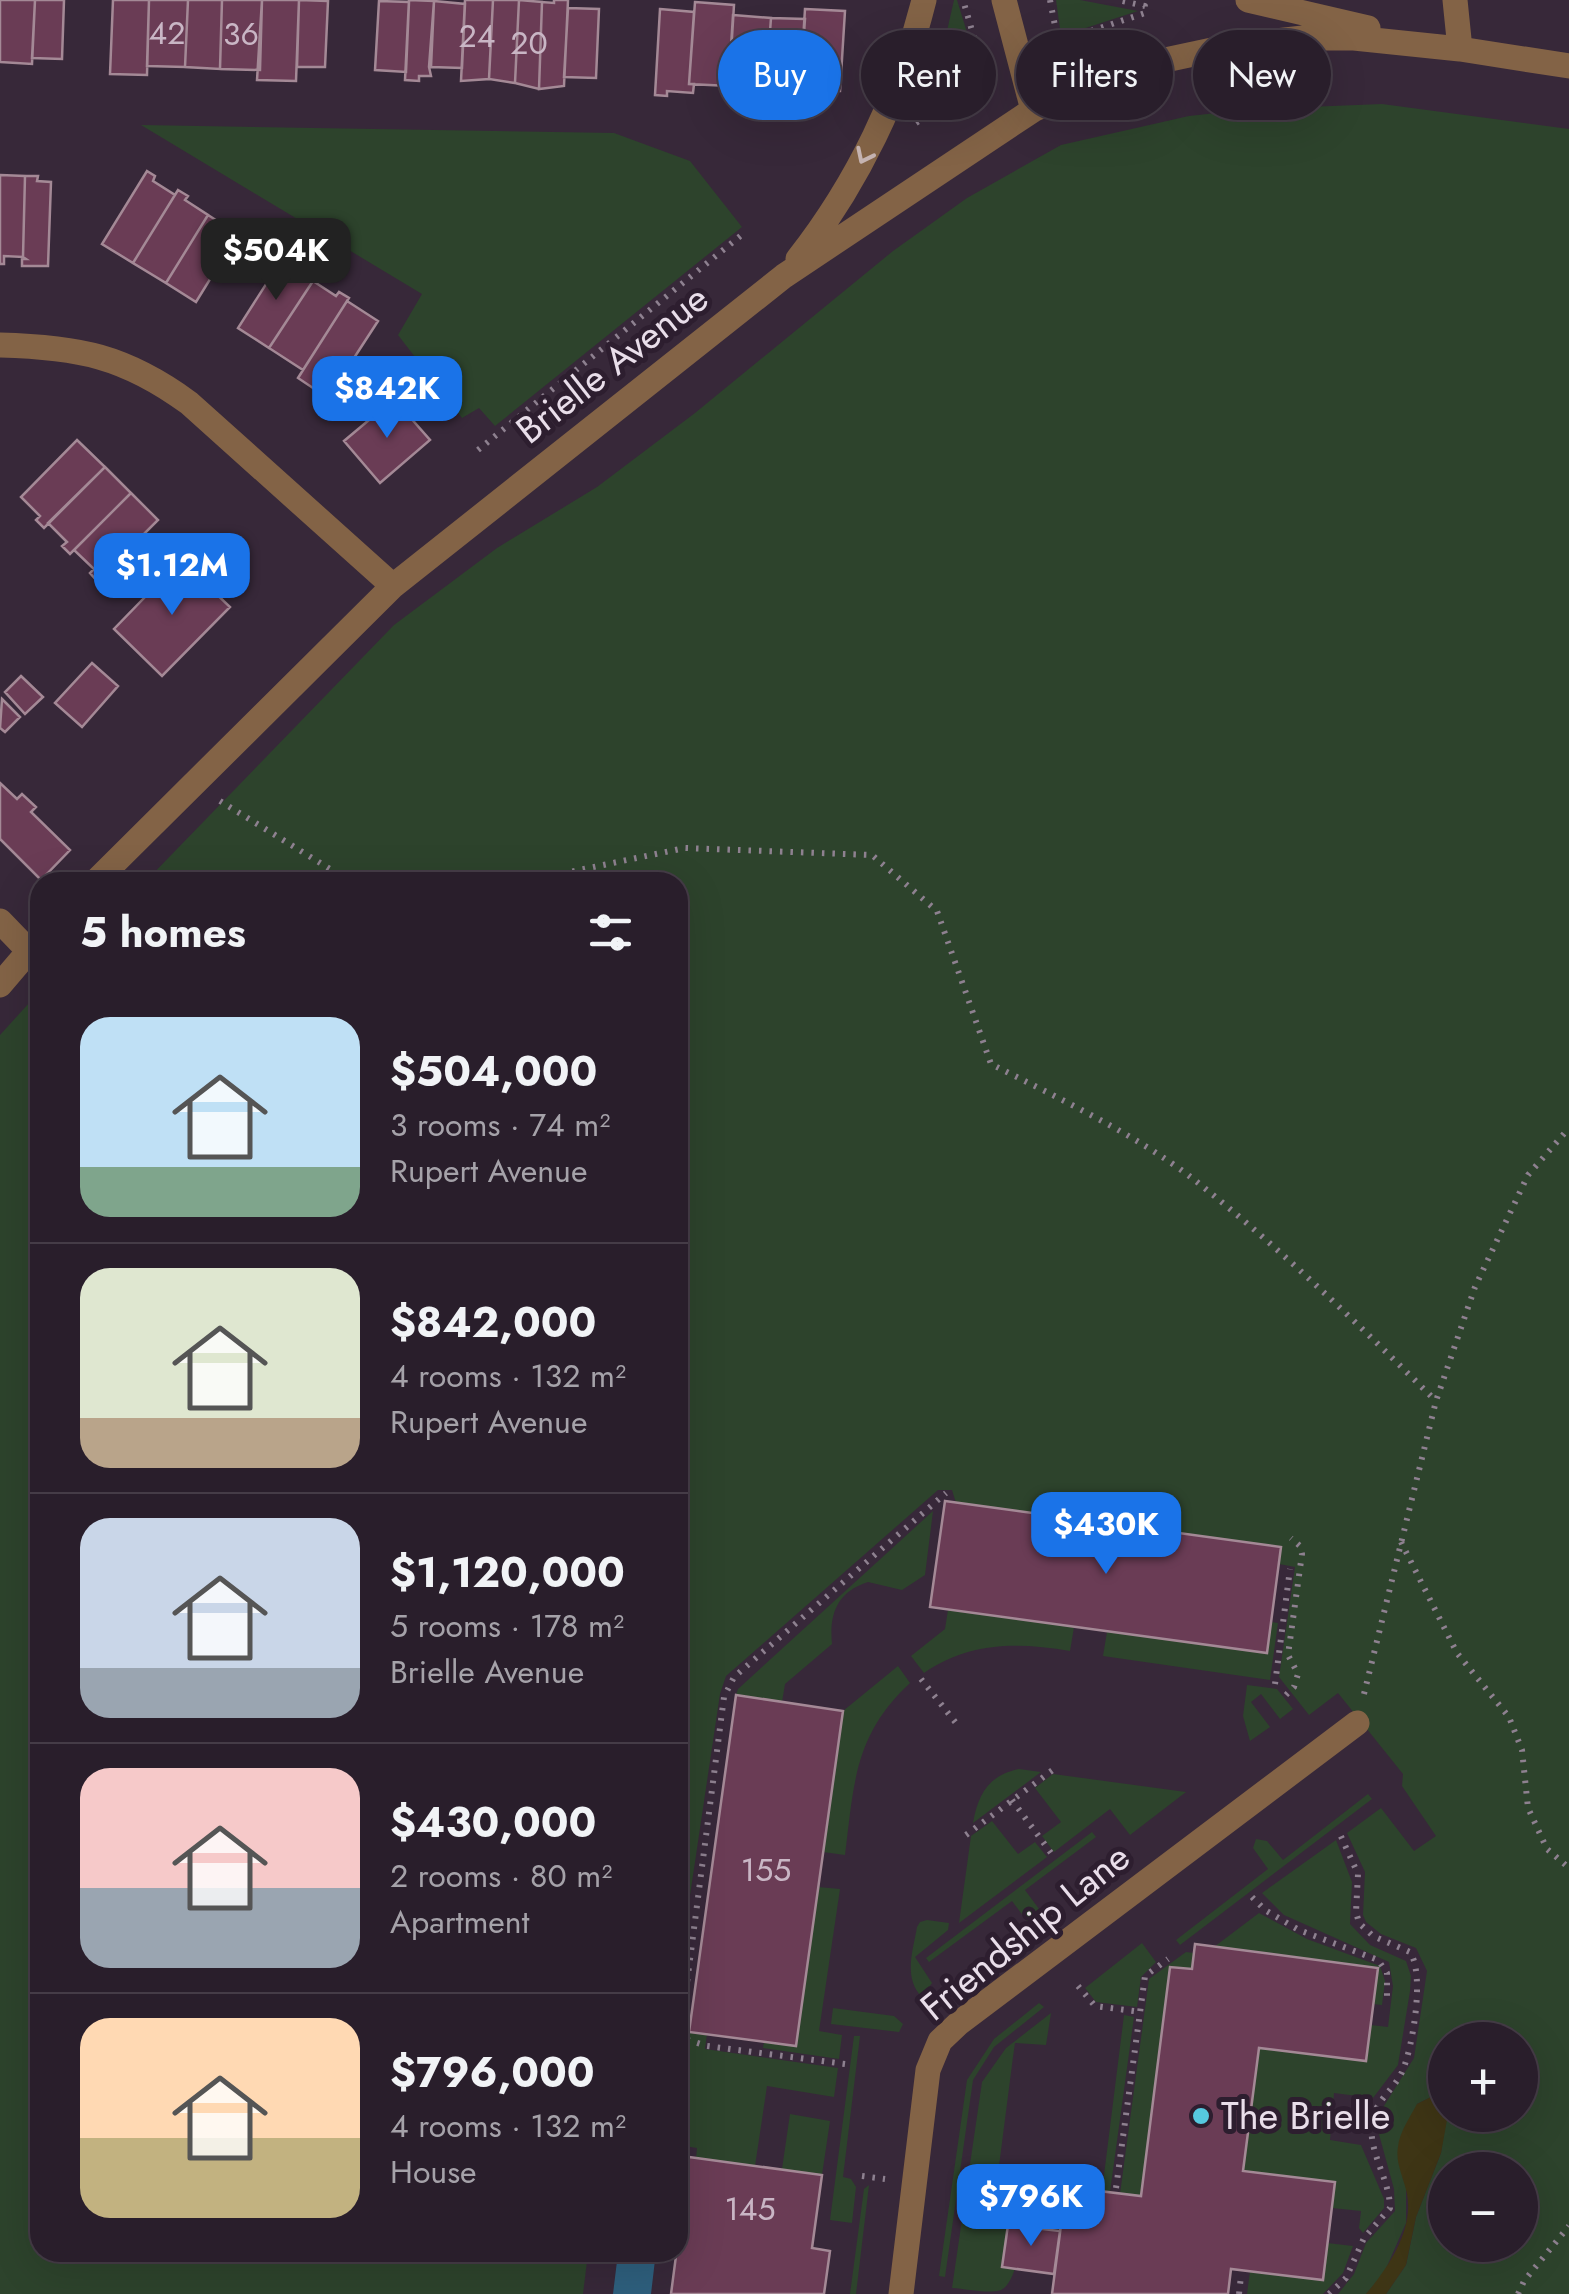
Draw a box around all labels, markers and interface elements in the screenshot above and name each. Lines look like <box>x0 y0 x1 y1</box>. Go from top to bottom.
house number: 42 <box>149 10 185 56</box>
house number: 36 <box>223 11 259 57</box>
house number: 24 <box>459 13 495 59</box>
house number: 20 <box>510 20 548 66</box>
chip: Buy <box>718 30 841 120</box>
chip: Rent <box>861 30 996 120</box>
chip: Filters <box>1016 30 1173 120</box>
chip: New <box>1193 30 1331 120</box>
one-way arrow <box>856 146 876 164</box>
pin: $504K <box>206 218 346 303</box>
text: $504K <box>223 227 329 273</box>
street label: Brielle Avenue <box>504 271 719 456</box>
pin: $842K <box>317 356 457 441</box>
text: $842K <box>334 365 440 411</box>
pin: $1.12M <box>91 533 253 618</box>
text: $1.12M <box>116 542 228 588</box>
text: 5 homes <box>80 902 246 963</box>
icon: filters <box>583 905 638 960</box>
text: $504,000 <box>390 1041 597 1102</box>
icon: home <box>160 1057 280 1177</box>
text: 3 rooms · 74 m² <box>390 1102 610 1148</box>
text: Rupert Avenue <box>390 1148 587 1194</box>
text: $842,000 <box>390 1292 596 1353</box>
icon: home <box>160 1308 280 1428</box>
text: 4 rooms · 132 m² <box>390 1353 626 1399</box>
text: Rupert Avenue <box>390 1399 587 1445</box>
pin: $430K <box>1036 1492 1176 1577</box>
text: $430K <box>1053 1501 1159 1547</box>
text: $1,120,000 <box>390 1542 625 1603</box>
icon: home <box>160 1558 280 1678</box>
text: 5 rooms · 178 m² <box>390 1603 624 1649</box>
text: Brielle Avenue <box>390 1649 584 1695</box>
text: $430,000 <box>390 1792 596 1853</box>
icon: home <box>160 1808 280 1928</box>
street label: Friendship Lane <box>908 1830 1141 2033</box>
house number: 155 <box>741 1847 791 1893</box>
text: 2 rooms · 80 m² <box>390 1853 612 1899</box>
text: Apartment <box>390 1899 529 1945</box>
map controls <box>1428 2022 1538 2262</box>
button: + <box>1428 2022 1538 2132</box>
text: $796,000 <box>390 2042 595 2103</box>
icon: home <box>160 2058 280 2178</box>
place label: The Brielle <box>1221 2088 1390 2143</box>
text: 4 rooms · 132 m² <box>390 2103 626 2149</box>
marker: The Brielle <box>1190 2105 1212 2127</box>
text: House <box>390 2149 477 2195</box>
button: − <box>1428 2152 1538 2262</box>
pin: $796K <box>961 2164 1101 2249</box>
text: $796K <box>979 2173 1083 2219</box>
house number: 145 <box>724 2186 776 2232</box>

